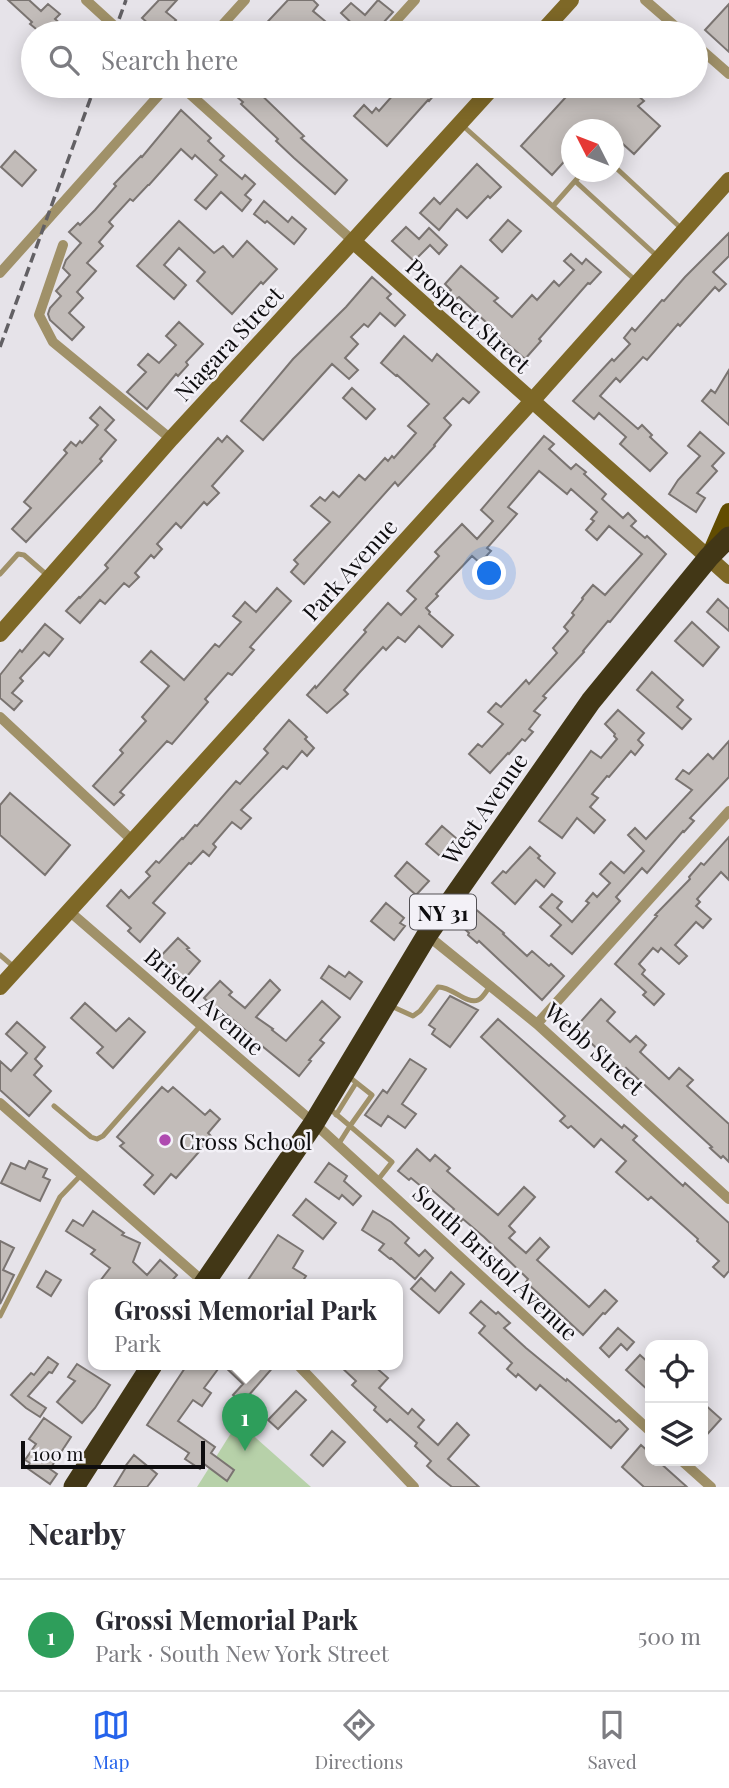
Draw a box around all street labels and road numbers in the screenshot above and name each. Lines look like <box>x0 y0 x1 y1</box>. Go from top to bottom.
street label: Prospect Street <box>400 251 539 380</box>
street label: Niagara Street <box>167 278 290 407</box>
street label: Park Avenue <box>295 511 403 627</box>
street label: West Avenue <box>434 746 534 871</box>
road number: NY 31 <box>410 894 476 930</box>
street label: Bristol Avenue <box>138 940 272 1062</box>
street label: Webb Street <box>538 994 652 1102</box>
street label: South Bristol Avenue <box>407 1177 585 1347</box>

